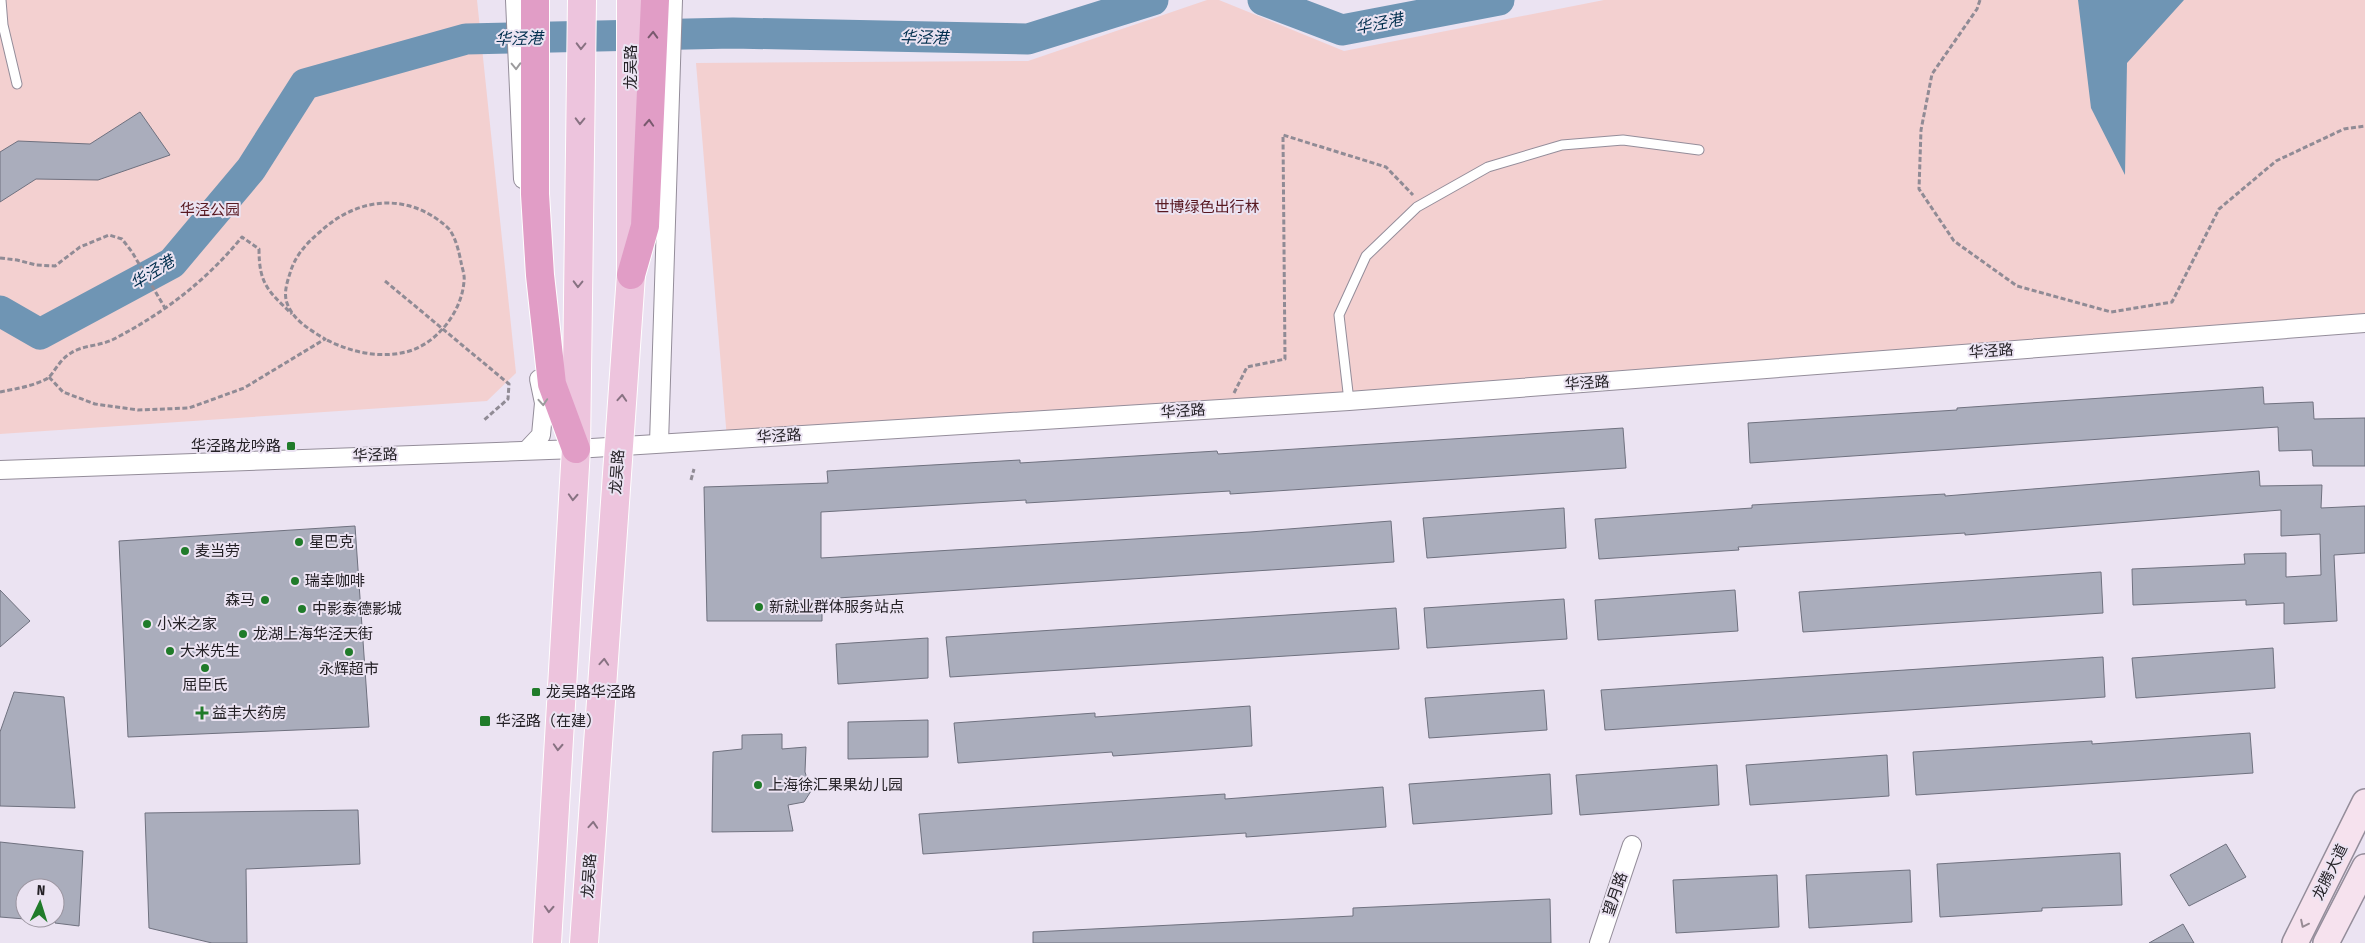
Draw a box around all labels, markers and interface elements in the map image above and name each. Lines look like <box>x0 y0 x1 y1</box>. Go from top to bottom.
water label: 华泾港 <box>1354 9 1406 37</box>
water label: 华泾港 <box>900 28 950 47</box>
water label: 华泾港 <box>495 29 545 48</box>
one-way arrow <box>648 31 659 39</box>
one-way arrow <box>576 42 586 50</box>
street label: 龙吴路 <box>622 44 640 90</box>
one-way arrow <box>511 62 522 70</box>
one-way arrow <box>575 118 585 126</box>
one-way arrow <box>644 119 655 127</box>
park label: 世博绿色出行林 <box>1154 198 1260 216</box>
park label: 华泾公园 <box>180 201 240 219</box>
water label: 华泾港 <box>127 251 179 293</box>
one-way arrow <box>573 280 583 288</box>
street label: 华泾路 <box>1968 340 2014 362</box>
street label: 华泾路 <box>1564 372 1610 394</box>
one-way arrow <box>617 393 628 401</box>
one-way arrow <box>537 399 548 407</box>
street label: 华泾路 <box>1160 400 1206 422</box>
street label: 华泾路 <box>756 425 802 447</box>
place label: 华泾路龙吟路 <box>191 437 281 455</box>
marker: 华泾路龙吟路 <box>285 440 297 452</box>
street label: 华泾路 <box>352 445 398 465</box>
street label: 龙吴路 <box>606 449 628 495</box>
one-way arrow <box>568 494 579 502</box>
place label: 星巴克 <box>309 533 354 551</box>
marker: 星巴克 <box>293 536 305 548</box>
place label: 麦当劳 <box>195 542 240 560</box>
marker: 麦当劳 <box>179 545 191 557</box>
place label: 瑞幸咖啡 <box>305 572 365 590</box>
marker: 瑞幸咖啡 <box>289 575 301 587</box>
place label: 森马 <box>225 591 255 609</box>
marker: 森马 <box>259 594 271 606</box>
place label: 新就业群体服务站点 <box>769 598 904 616</box>
place label: 中影泰德影城 <box>312 600 402 618</box>
marker: 新就业群体服务站点 <box>753 601 765 613</box>
marker: 中影泰德影城 <box>296 603 308 615</box>
place label: 小米之家 <box>157 615 217 633</box>
marker: 小米之家 <box>141 618 153 630</box>
place label: 龙湖上海华泾天街 <box>253 625 373 643</box>
marker: 龙湖上海华泾天街 <box>237 628 249 640</box>
place label: 大米先生 <box>180 642 240 660</box>
marker: 大米先生 <box>164 645 176 657</box>
marker: 永辉超市 <box>343 646 355 658</box>
one-way arrow <box>598 658 609 666</box>
place label: 永辉超市 <box>319 660 379 678</box>
marker: 屈臣氏 <box>199 662 211 674</box>
place label: 屈臣氏 <box>182 676 228 694</box>
place label: 龙吴路华泾路 <box>546 683 636 701</box>
marker: 龙吴路华泾路 <box>530 686 542 698</box>
place label: 益丰大药房 <box>212 704 287 722</box>
marker: 益丰大药房 <box>196 707 208 719</box>
place label: 华泾路（在建） <box>496 712 601 730</box>
marker: 华泾路（在建） <box>478 714 492 728</box>
one-way arrow <box>553 743 564 751</box>
place label: 上海徐汇果果幼儿园 <box>768 776 903 794</box>
marker: 上海徐汇果果幼儿园 <box>752 779 764 791</box>
one-way arrow <box>587 820 598 828</box>
street label: 龙腾大道 <box>2309 841 2351 903</box>
street label: 龙吴路 <box>578 853 600 899</box>
street label: 望月路 <box>1599 870 1631 918</box>
north arrow <box>15 878 65 928</box>
text: N <box>36 882 46 899</box>
one-way arrow <box>543 905 554 913</box>
one-way arrow <box>2300 919 2311 928</box>

